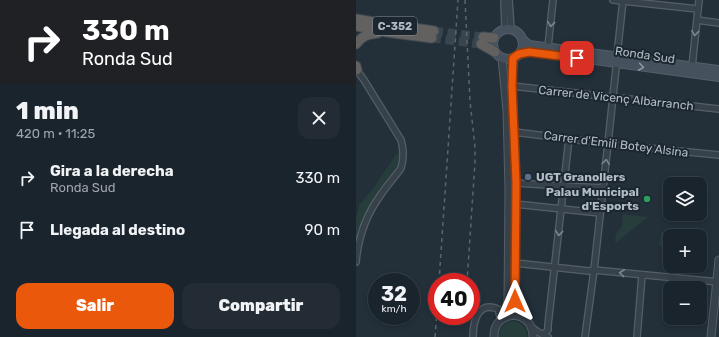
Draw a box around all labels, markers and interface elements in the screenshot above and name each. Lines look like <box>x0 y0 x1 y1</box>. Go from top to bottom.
text: 330 m <box>82 14 170 47</box>
icon: right <box>16 16 68 68</box>
road number: C-352 <box>373 17 417 35</box>
one-way arrow <box>546 21 555 27</box>
one-way arrow <box>691 30 700 36</box>
pin <box>560 41 594 75</box>
street label: Ronda Sud <box>614 44 676 66</box>
icon: arrive <box>566 47 588 69</box>
text: Ronda Sud <box>82 48 173 70</box>
one-way arrow <box>638 62 644 71</box>
street label: Carrer de Vicenç Albarranch <box>538 83 694 113</box>
text: 1 min <box>16 97 79 125</box>
button: close <box>298 97 340 139</box>
text: 420 m · 11:25 <box>16 126 95 141</box>
street label: Carrer d'Emili Botey Alsina <box>543 128 689 160</box>
one-way arrow <box>601 158 610 165</box>
text: Gira a la derecha <box>50 162 174 180</box>
icon: right <box>16 167 38 189</box>
text: 330 m <box>295 169 340 187</box>
place label: UGT Granollers <box>536 170 626 184</box>
marker: UGT Granollers <box>523 172 533 182</box>
map controls <box>663 177 707 325</box>
button: layers <box>663 177 707 221</box>
text: Ronda Sud <box>50 180 116 195</box>
place label: Palau Municipal d'Esports <box>546 185 639 213</box>
marker: Palau Municipal d'Esports <box>642 194 652 204</box>
icon: arrive <box>16 219 38 241</box>
text: Llegada al destino <box>50 221 185 239</box>
text: 90 m <box>305 221 340 239</box>
button: + <box>663 229 707 273</box>
one-way arrow <box>555 230 564 236</box>
one-way arrow <box>619 269 625 278</box>
speed limit sign: 40 <box>428 273 480 325</box>
position arrow <box>494 280 536 322</box>
button: − <box>663 281 707 325</box>
text: 32 <box>381 282 407 306</box>
button: Salir <box>16 283 174 329</box>
button: Compartir <box>182 283 340 329</box>
text: km/h <box>382 303 406 315</box>

